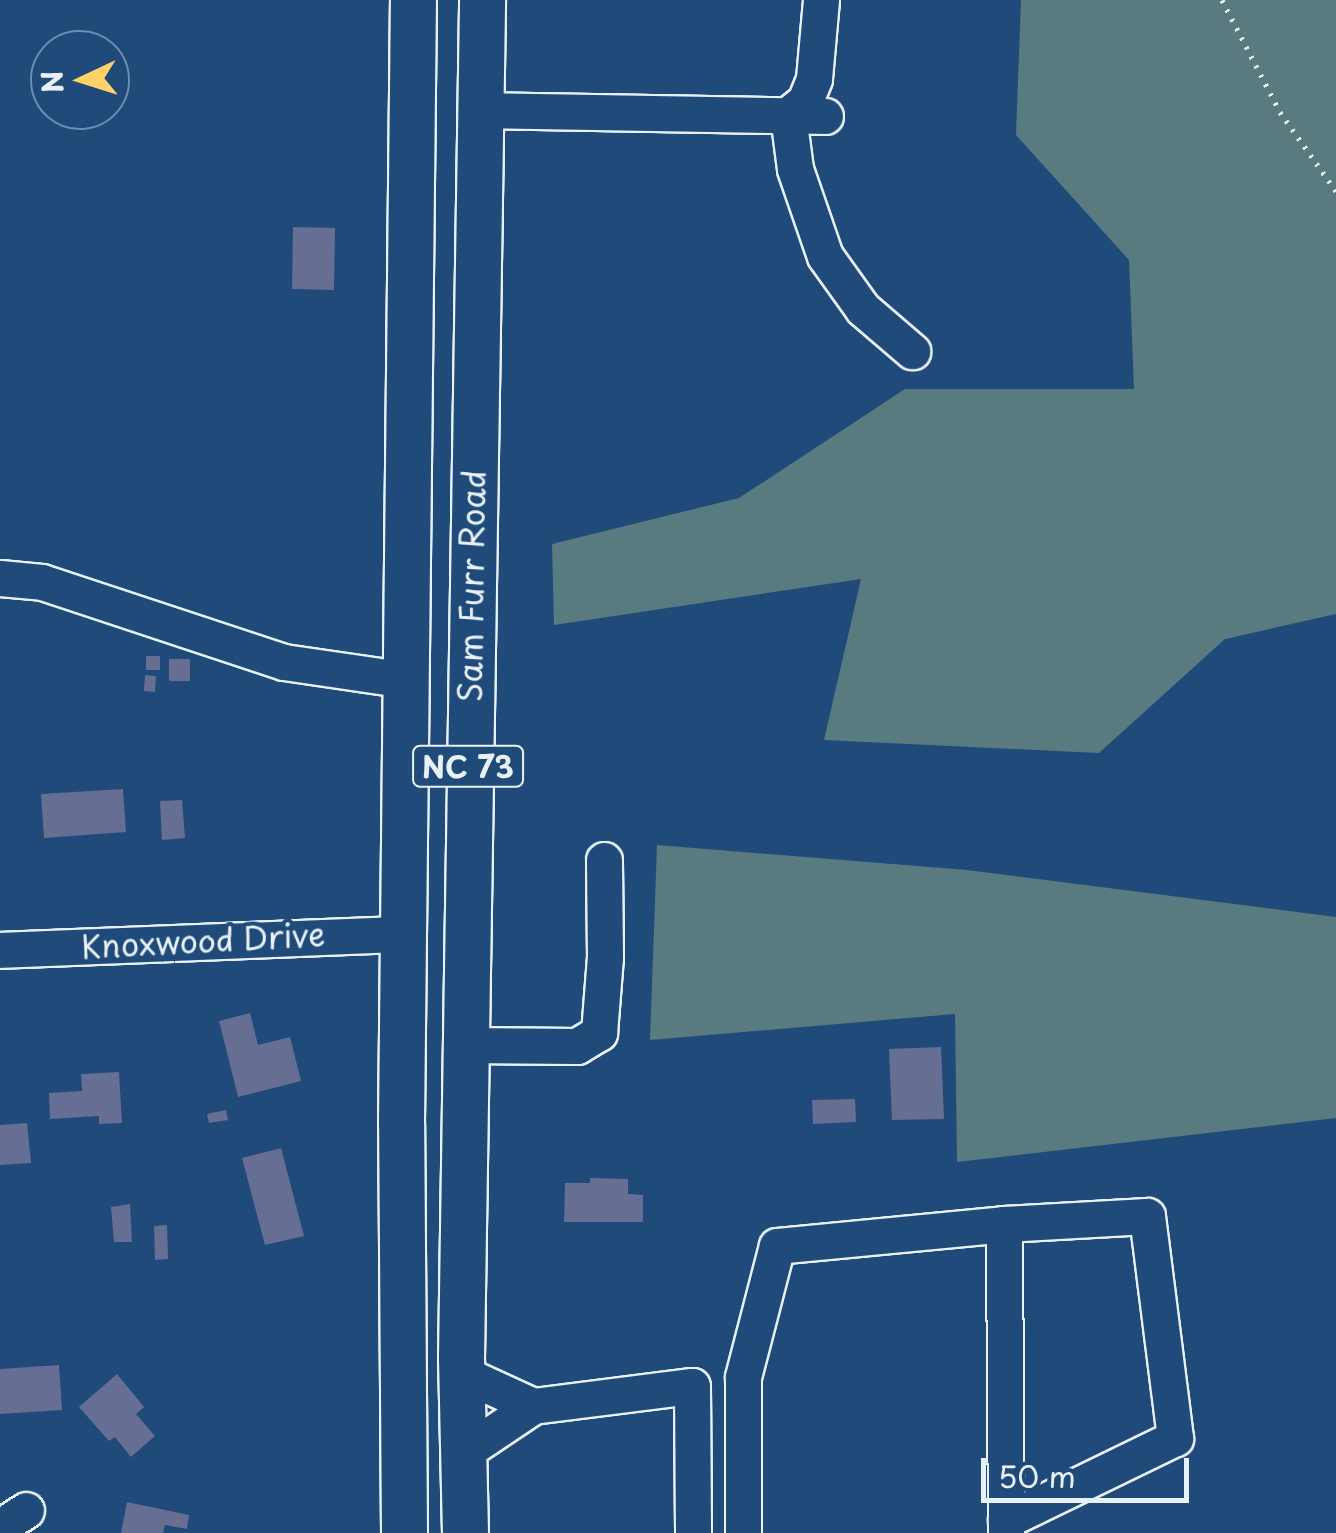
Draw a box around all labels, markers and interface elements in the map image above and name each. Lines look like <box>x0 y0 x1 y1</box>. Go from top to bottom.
north arrow <box>30 30 130 130</box>
text: N <box>29 69 74 95</box>
street label: Sam Furr Road <box>450 470 492 702</box>
road number: NC 73 <box>410 741 526 791</box>
street label: Knoxwood Drive <box>79 914 327 966</box>
scale bar <box>986 1438 1194 1500</box>
text: 50 m <box>998 1453 1076 1498</box>

